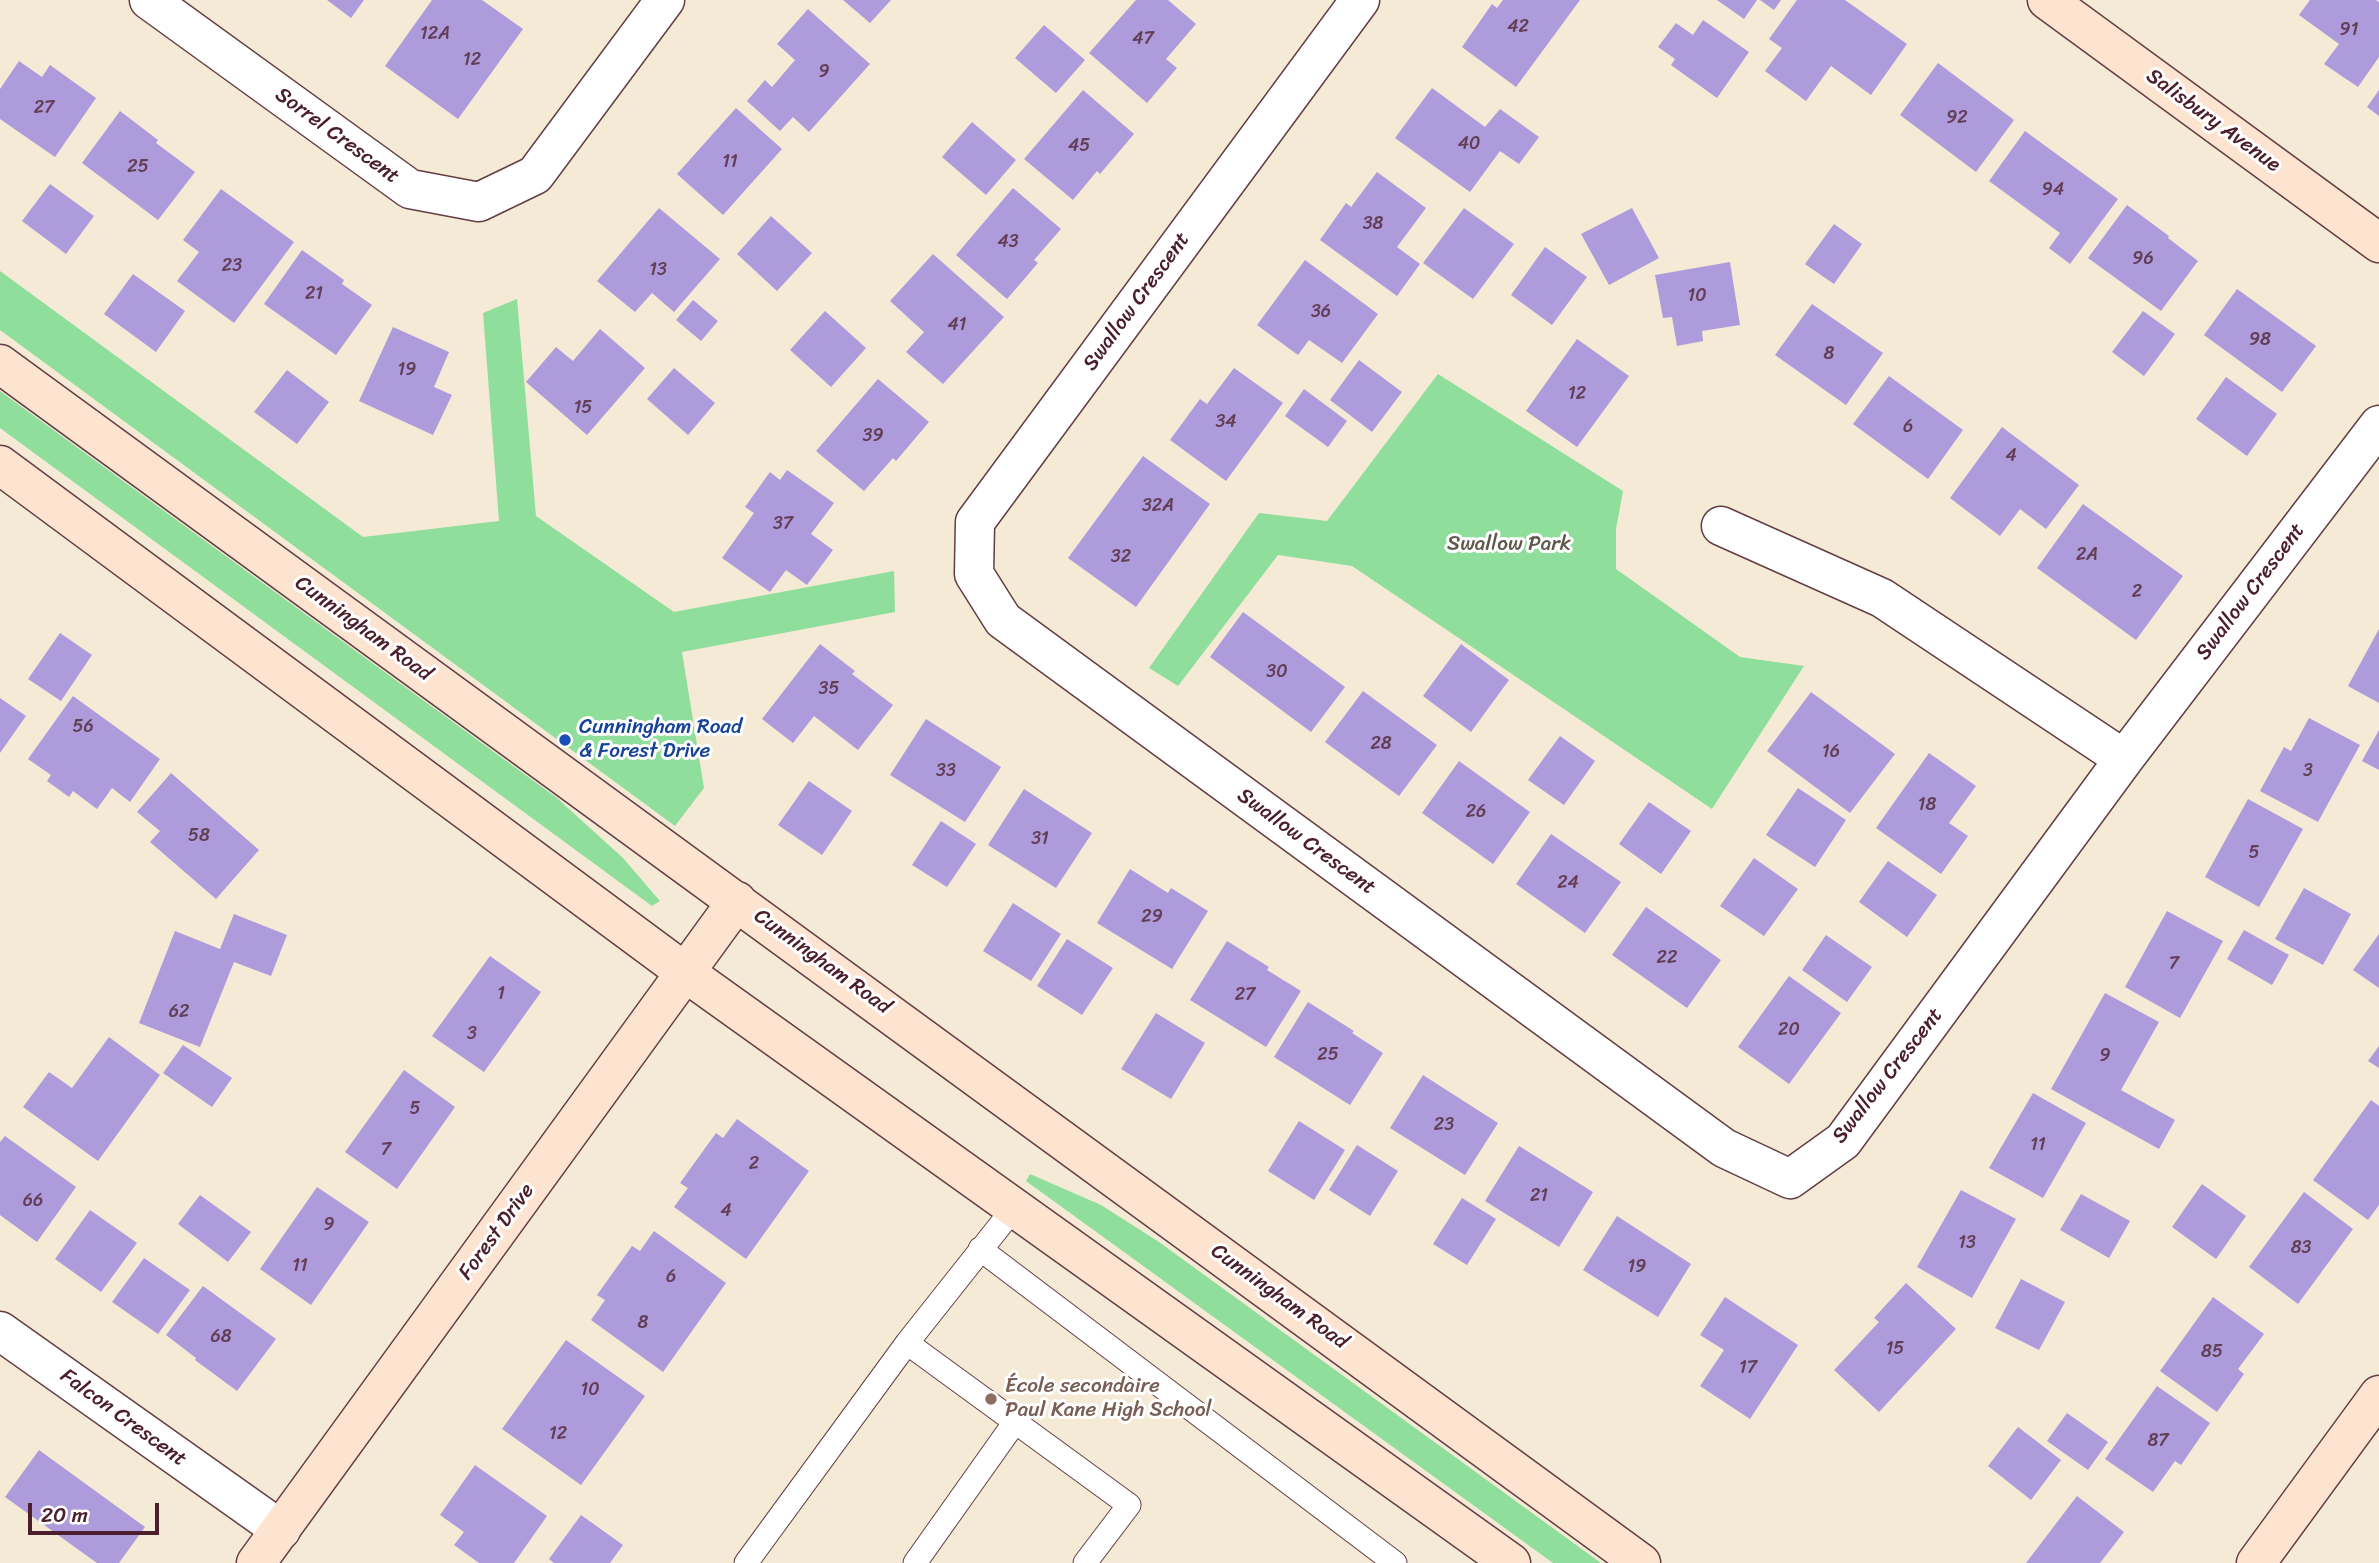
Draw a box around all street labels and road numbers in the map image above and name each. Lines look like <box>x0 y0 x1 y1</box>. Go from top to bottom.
street label: Salisbury Avenue <box>2141 64 2285 178</box>
street label: Sorrel Crescent <box>270 83 404 189</box>
street label: Swallow Crescent <box>1078 228 1196 376</box>
street label: Swallow Crescent <box>2191 519 2311 665</box>
street label: Cunningham Road <box>290 571 436 687</box>
street label: Swallow Crescent <box>1232 783 1380 901</box>
street label: Cunningham Road <box>749 904 895 1020</box>
street label: Swallow Crescent <box>1827 1003 1949 1149</box>
street label: Forest Drive <box>454 1179 540 1285</box>
street label: Cunningham Road <box>1206 1239 1352 1355</box>
street label: Falcon Crescent <box>55 1364 191 1472</box>

